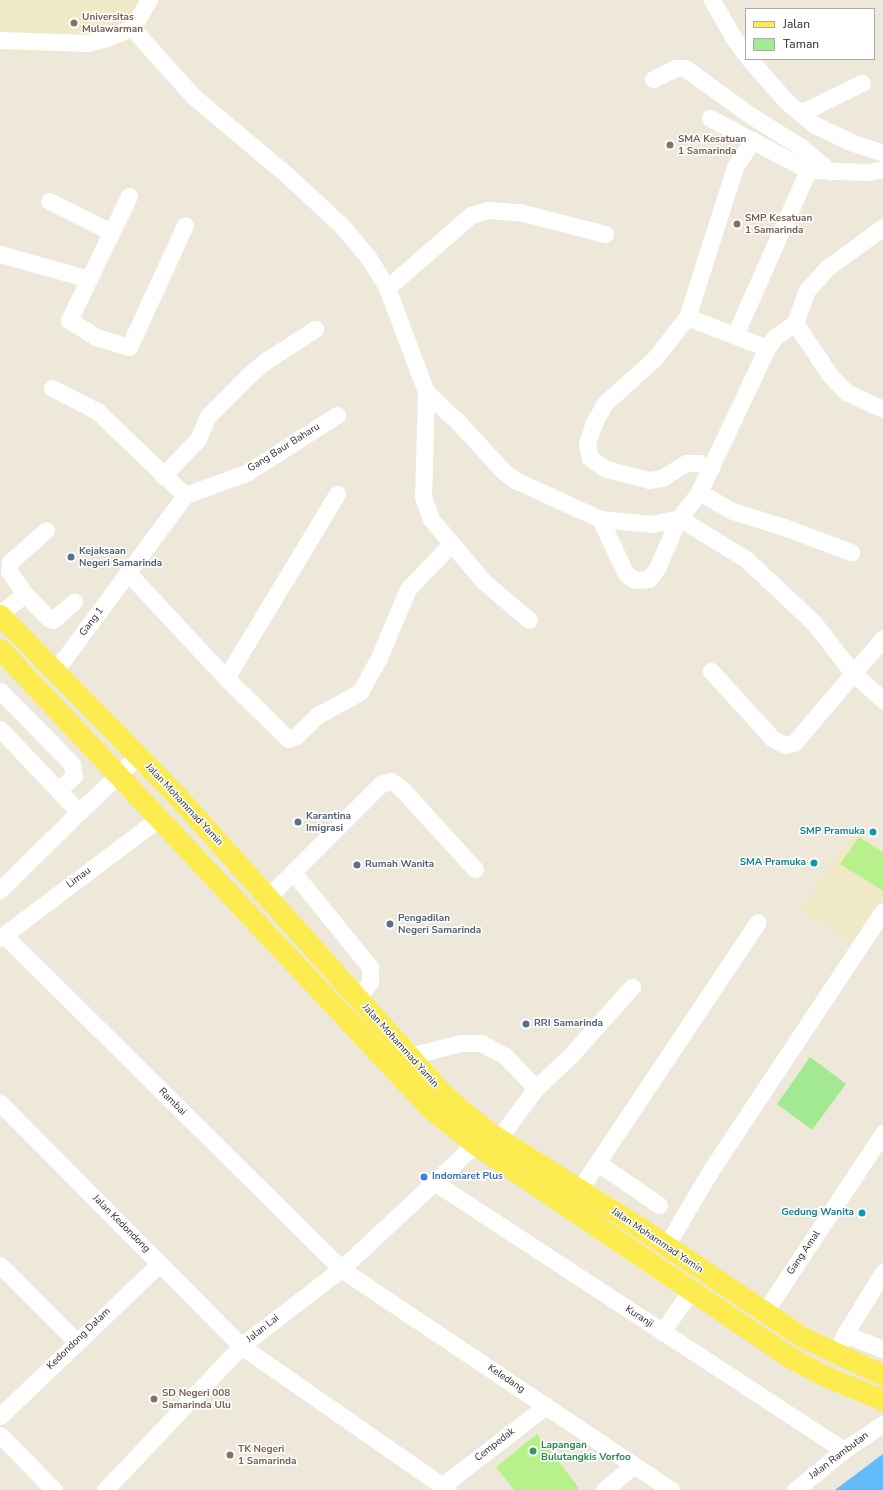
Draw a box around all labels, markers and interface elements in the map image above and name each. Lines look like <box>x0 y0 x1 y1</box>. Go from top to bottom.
legend <box>745 8 875 60</box>
place label: Universitas Mulawarman <box>82 11 143 34</box>
text: Jalan <box>783 16 810 32</box>
marker: Universitas Mulawarman <box>69 18 79 28</box>
text: Taman <box>783 36 819 52</box>
place label: SMA Kesatuan 1 Samarinda <box>678 133 746 156</box>
marker: SMA Kesatuan 1 Samarinda <box>665 140 675 150</box>
place label: SMP Kesatuan 1 Samarinda <box>745 212 812 236</box>
marker: SMP Kesatuan 1 Samarinda <box>732 219 742 229</box>
street label: Gang Baur Baharu <box>246 421 322 475</box>
place label: Kejaksaan Negeri Samarinda <box>79 545 162 568</box>
marker: Kejaksaan Negeri Samarinda <box>66 552 76 562</box>
street label: Gang 1 <box>77 605 107 639</box>
street label: Jalan Mohammad Yamin <box>143 761 225 849</box>
place label: Karantina Imigrasi <box>306 810 351 834</box>
marker: Karantina Imigrasi <box>293 817 303 827</box>
place label: SMP Pramuka <box>800 826 865 838</box>
marker: SMP Pramuka <box>868 827 878 837</box>
place label: SMA Pramuka <box>740 857 806 869</box>
marker: SMA Pramuka <box>809 858 819 868</box>
place label: Rumah Wanita <box>365 859 434 871</box>
marker: Rumah Wanita <box>352 860 362 870</box>
street label: Limau <box>65 865 93 891</box>
place label: Pengadilan Negeri Samarinda <box>398 912 481 936</box>
marker: Pengadilan Negeri Samarinda <box>385 919 395 929</box>
street label: Jalan Mohammad Yamin <box>359 1002 441 1090</box>
place label: RRI Samarinda <box>534 1018 603 1030</box>
marker: RRI Samarinda <box>521 1019 531 1029</box>
street label: Rambai <box>156 1086 188 1118</box>
place label: Indomaret Plus <box>432 1171 503 1183</box>
marker: Indomaret Plus <box>419 1172 429 1182</box>
street label: Jalan Kedondong <box>90 1193 152 1255</box>
street label: Jalan Mohammad Yamin <box>609 1206 705 1276</box>
place label: Gedung Wanita <box>781 1207 854 1219</box>
marker: Gedung Wanita <box>857 1208 867 1218</box>
street label: Gang Amal <box>785 1229 823 1277</box>
street label: Kuranji <box>623 1304 655 1330</box>
street label: Kedondong Dalam <box>45 1306 113 1372</box>
street label: Jalan Lai <box>244 1313 282 1345</box>
street label: Keledang <box>485 1362 527 1396</box>
place label: SD Negeri 008 Samarinda Ulu <box>162 1387 231 1410</box>
marker: SD Negeri 008 Samarinda Ulu <box>149 1394 159 1404</box>
street label: Cempedak <box>473 1426 517 1464</box>
street label: Jalan Rambutan <box>807 1430 871 1482</box>
place label: Lapangan Bulutangkis Vorfoo <box>541 1439 631 1462</box>
place label: TK Negeri 1 Samarinda <box>238 1443 297 1466</box>
marker: Lapangan Bulutangkis Vorfoo <box>528 1446 538 1456</box>
marker: TK Negeri 1 Samarinda <box>225 1450 235 1460</box>

